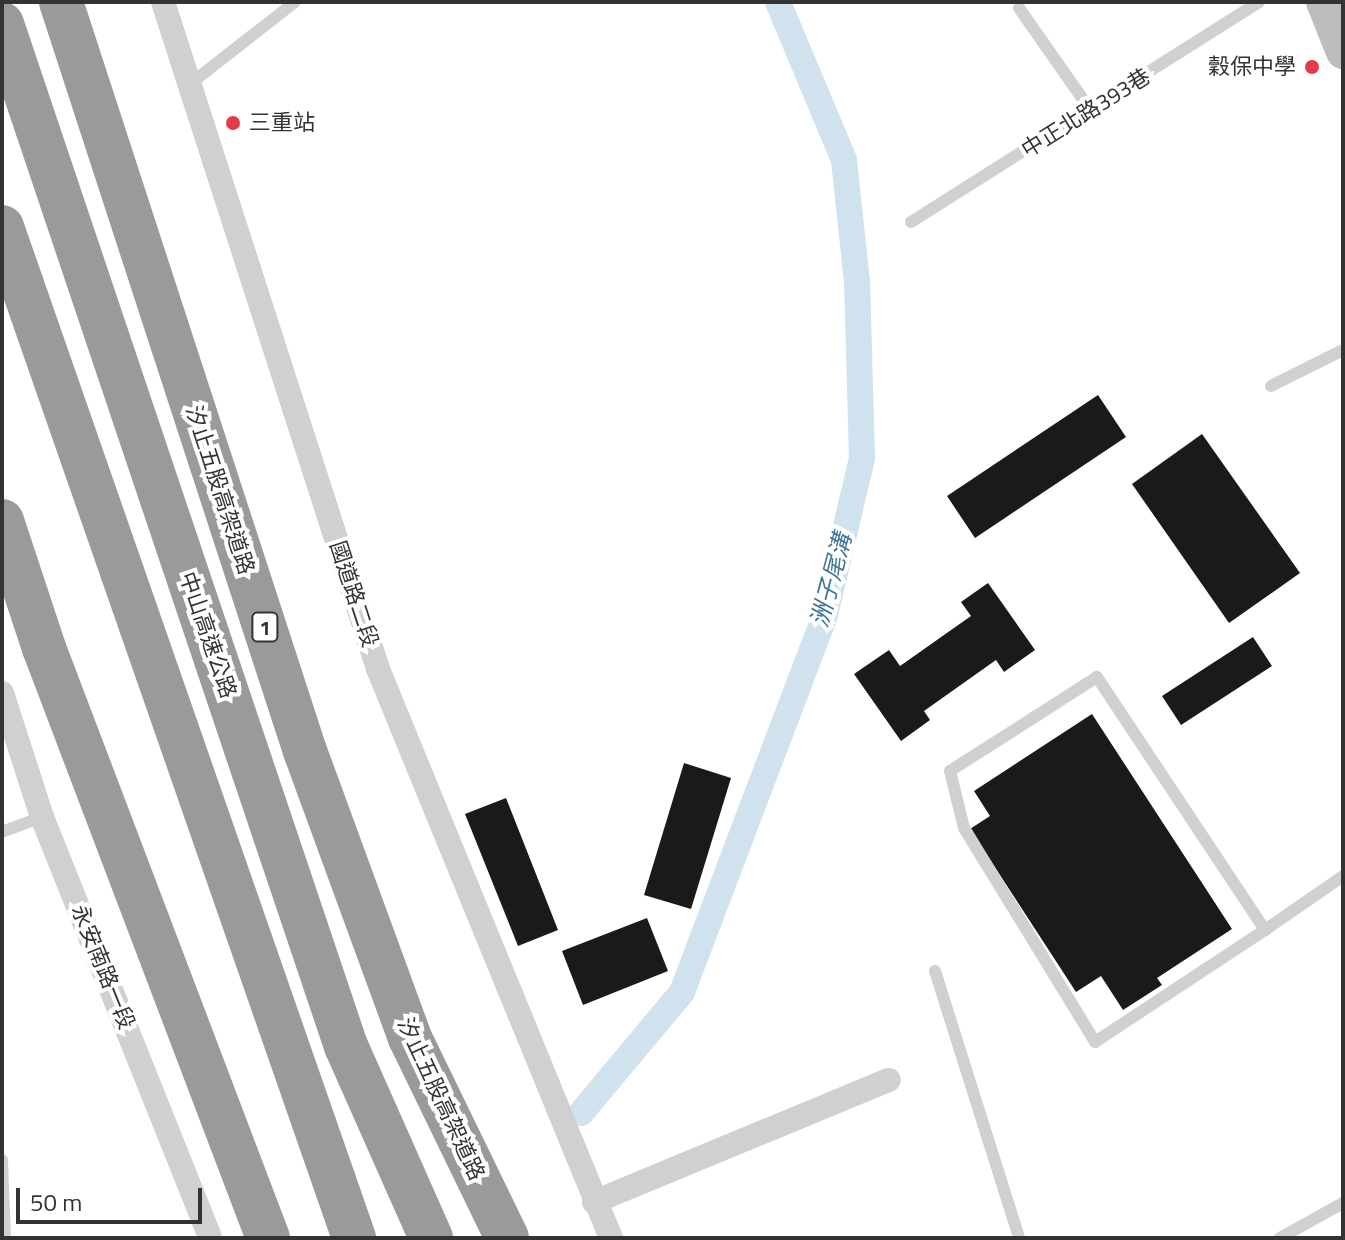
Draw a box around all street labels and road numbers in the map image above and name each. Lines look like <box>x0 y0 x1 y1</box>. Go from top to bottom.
street label: 中正北路393巷 <box>1017 63 1155 163</box>
street label: 汐止五股高架道路 <box>180 402 260 578</box>
street label: 國道路二段 <box>324 538 384 650</box>
street label: 中山高速公路 <box>174 568 242 702</box>
road number: 1 <box>251 611 279 643</box>
street label: 永安南路一段 <box>66 901 140 1033</box>
street label: 汐止五股高架道路 <box>392 1014 490 1184</box>

